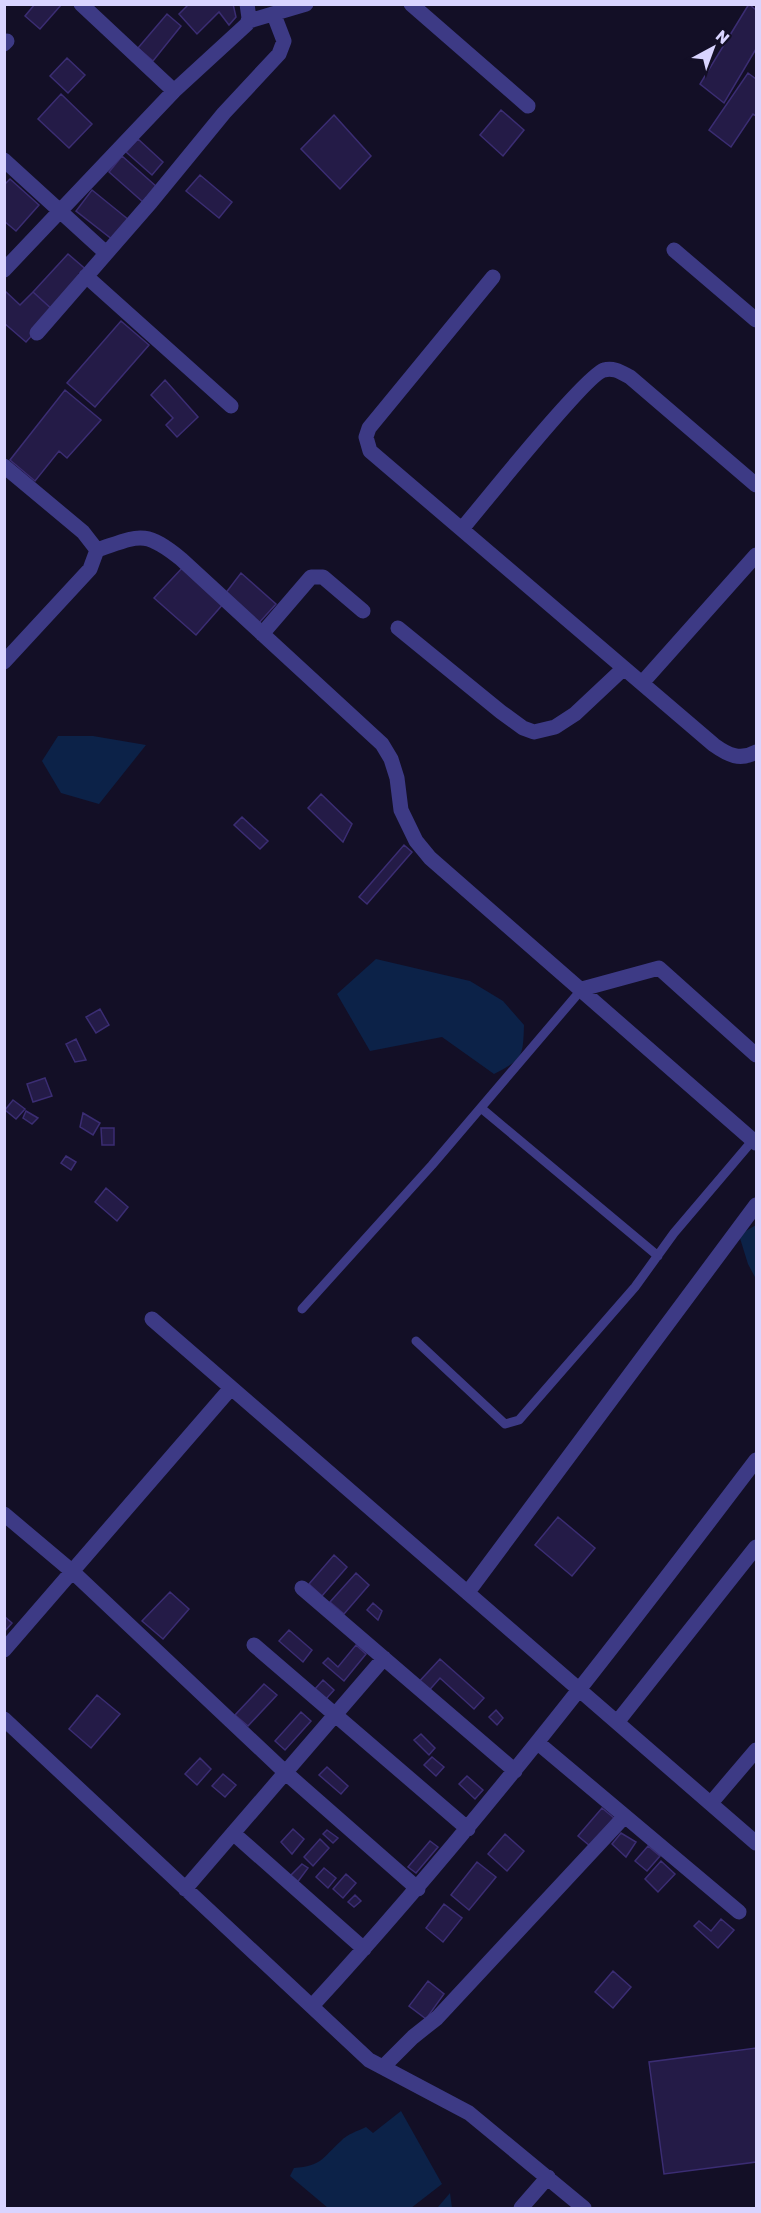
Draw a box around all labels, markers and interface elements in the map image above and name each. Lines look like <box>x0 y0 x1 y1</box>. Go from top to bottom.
north arrow <box>683 18 743 78</box>
text: N <box>712 26 733 48</box>

